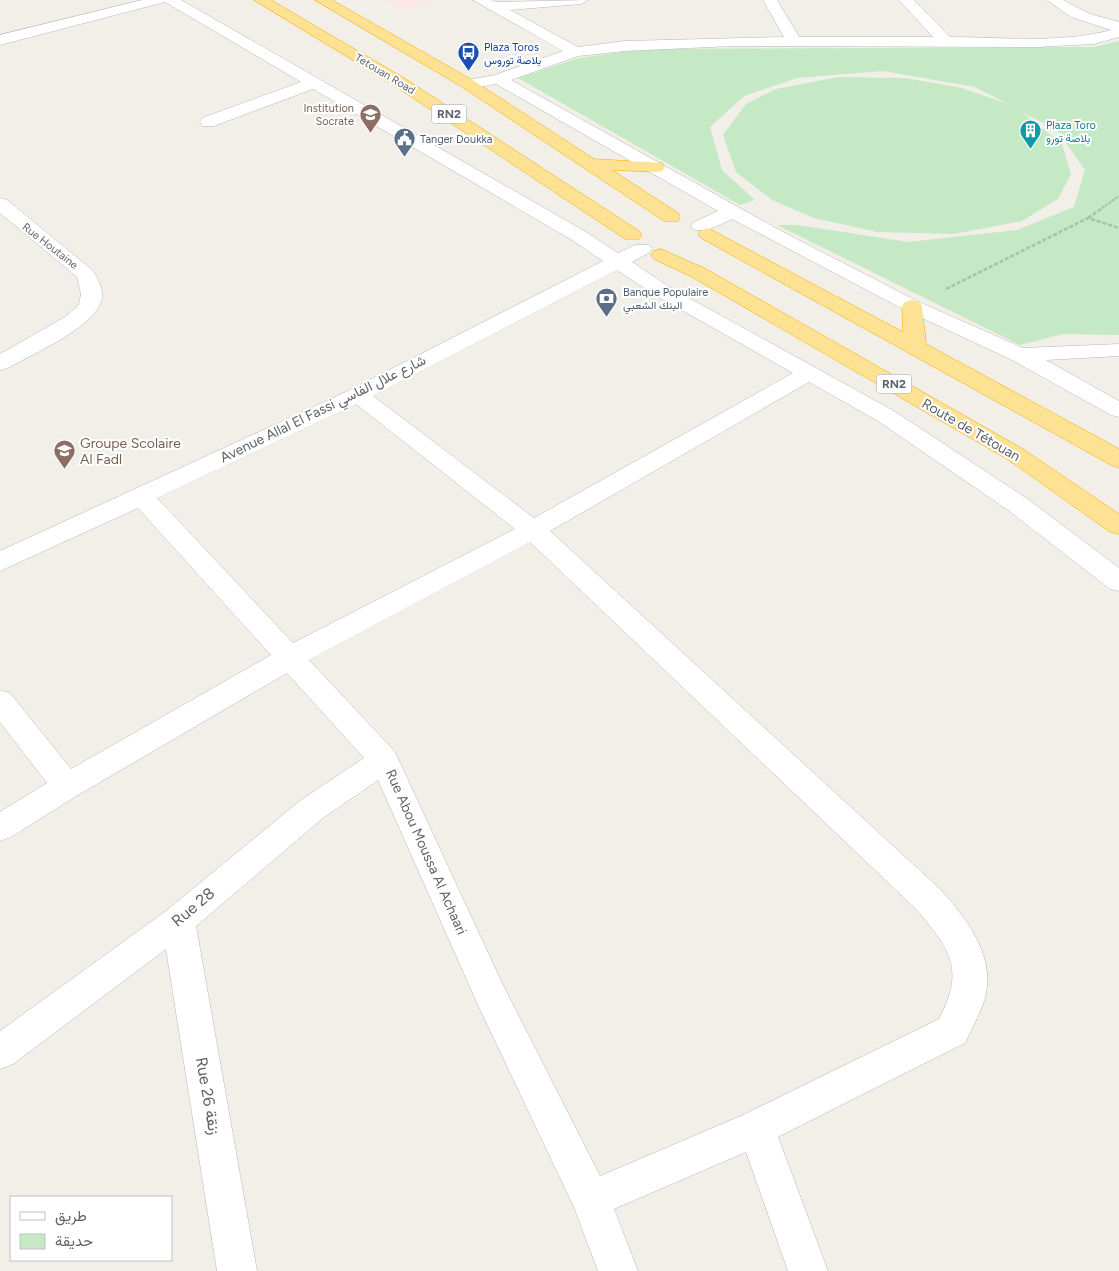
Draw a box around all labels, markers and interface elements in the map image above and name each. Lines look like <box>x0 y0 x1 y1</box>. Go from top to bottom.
bus stop icon: Plaza Toros بلاصة توروس <box>456 41 480 72</box>
place label: Plaza Toros بلاصة توروس <box>484 41 541 67</box>
street label: Tetouan Road <box>353 51 417 97</box>
place label: Institution Socrate <box>304 102 354 128</box>
school or university icon: Institution Socrate <box>358 102 382 133</box>
road number: RN2 <box>432 105 466 124</box>
building icon: Plaza Toro بلاصة تورو <box>1018 119 1042 150</box>
place label: Plaza Toro بلاصة تورو <box>1046 119 1096 145</box>
public building icon: Tanger Doukka <box>392 127 416 158</box>
place label: Tanger Doukka <box>420 133 492 146</box>
street label: Rue Houtaine <box>20 220 80 272</box>
bank icon: Banque Populaire البنك الشعبي <box>595 286 619 317</box>
place label: Banque Populaire البنك الشعبي <box>623 286 708 315</box>
street label: Avenue Allal El Fassi شارع علال الفاسي <box>217 352 430 469</box>
road number: RN2 <box>876 374 912 394</box>
street label: Route de Tétouan <box>919 395 1023 465</box>
place label: Groupe Scolaire Al Fadl <box>80 435 181 468</box>
school or university icon: Groupe Scolaire Al Fadl <box>52 439 76 470</box>
street label: Rue Abou Moussa Al Achaari <box>382 767 470 937</box>
street label: Rue 28 <box>168 884 218 930</box>
street label: Rue 26 زنقة <box>191 1056 224 1137</box>
legend <box>10 1196 172 1261</box>
text: طريق <box>55 1207 87 1226</box>
text: حديقة <box>55 1232 93 1250</box>

